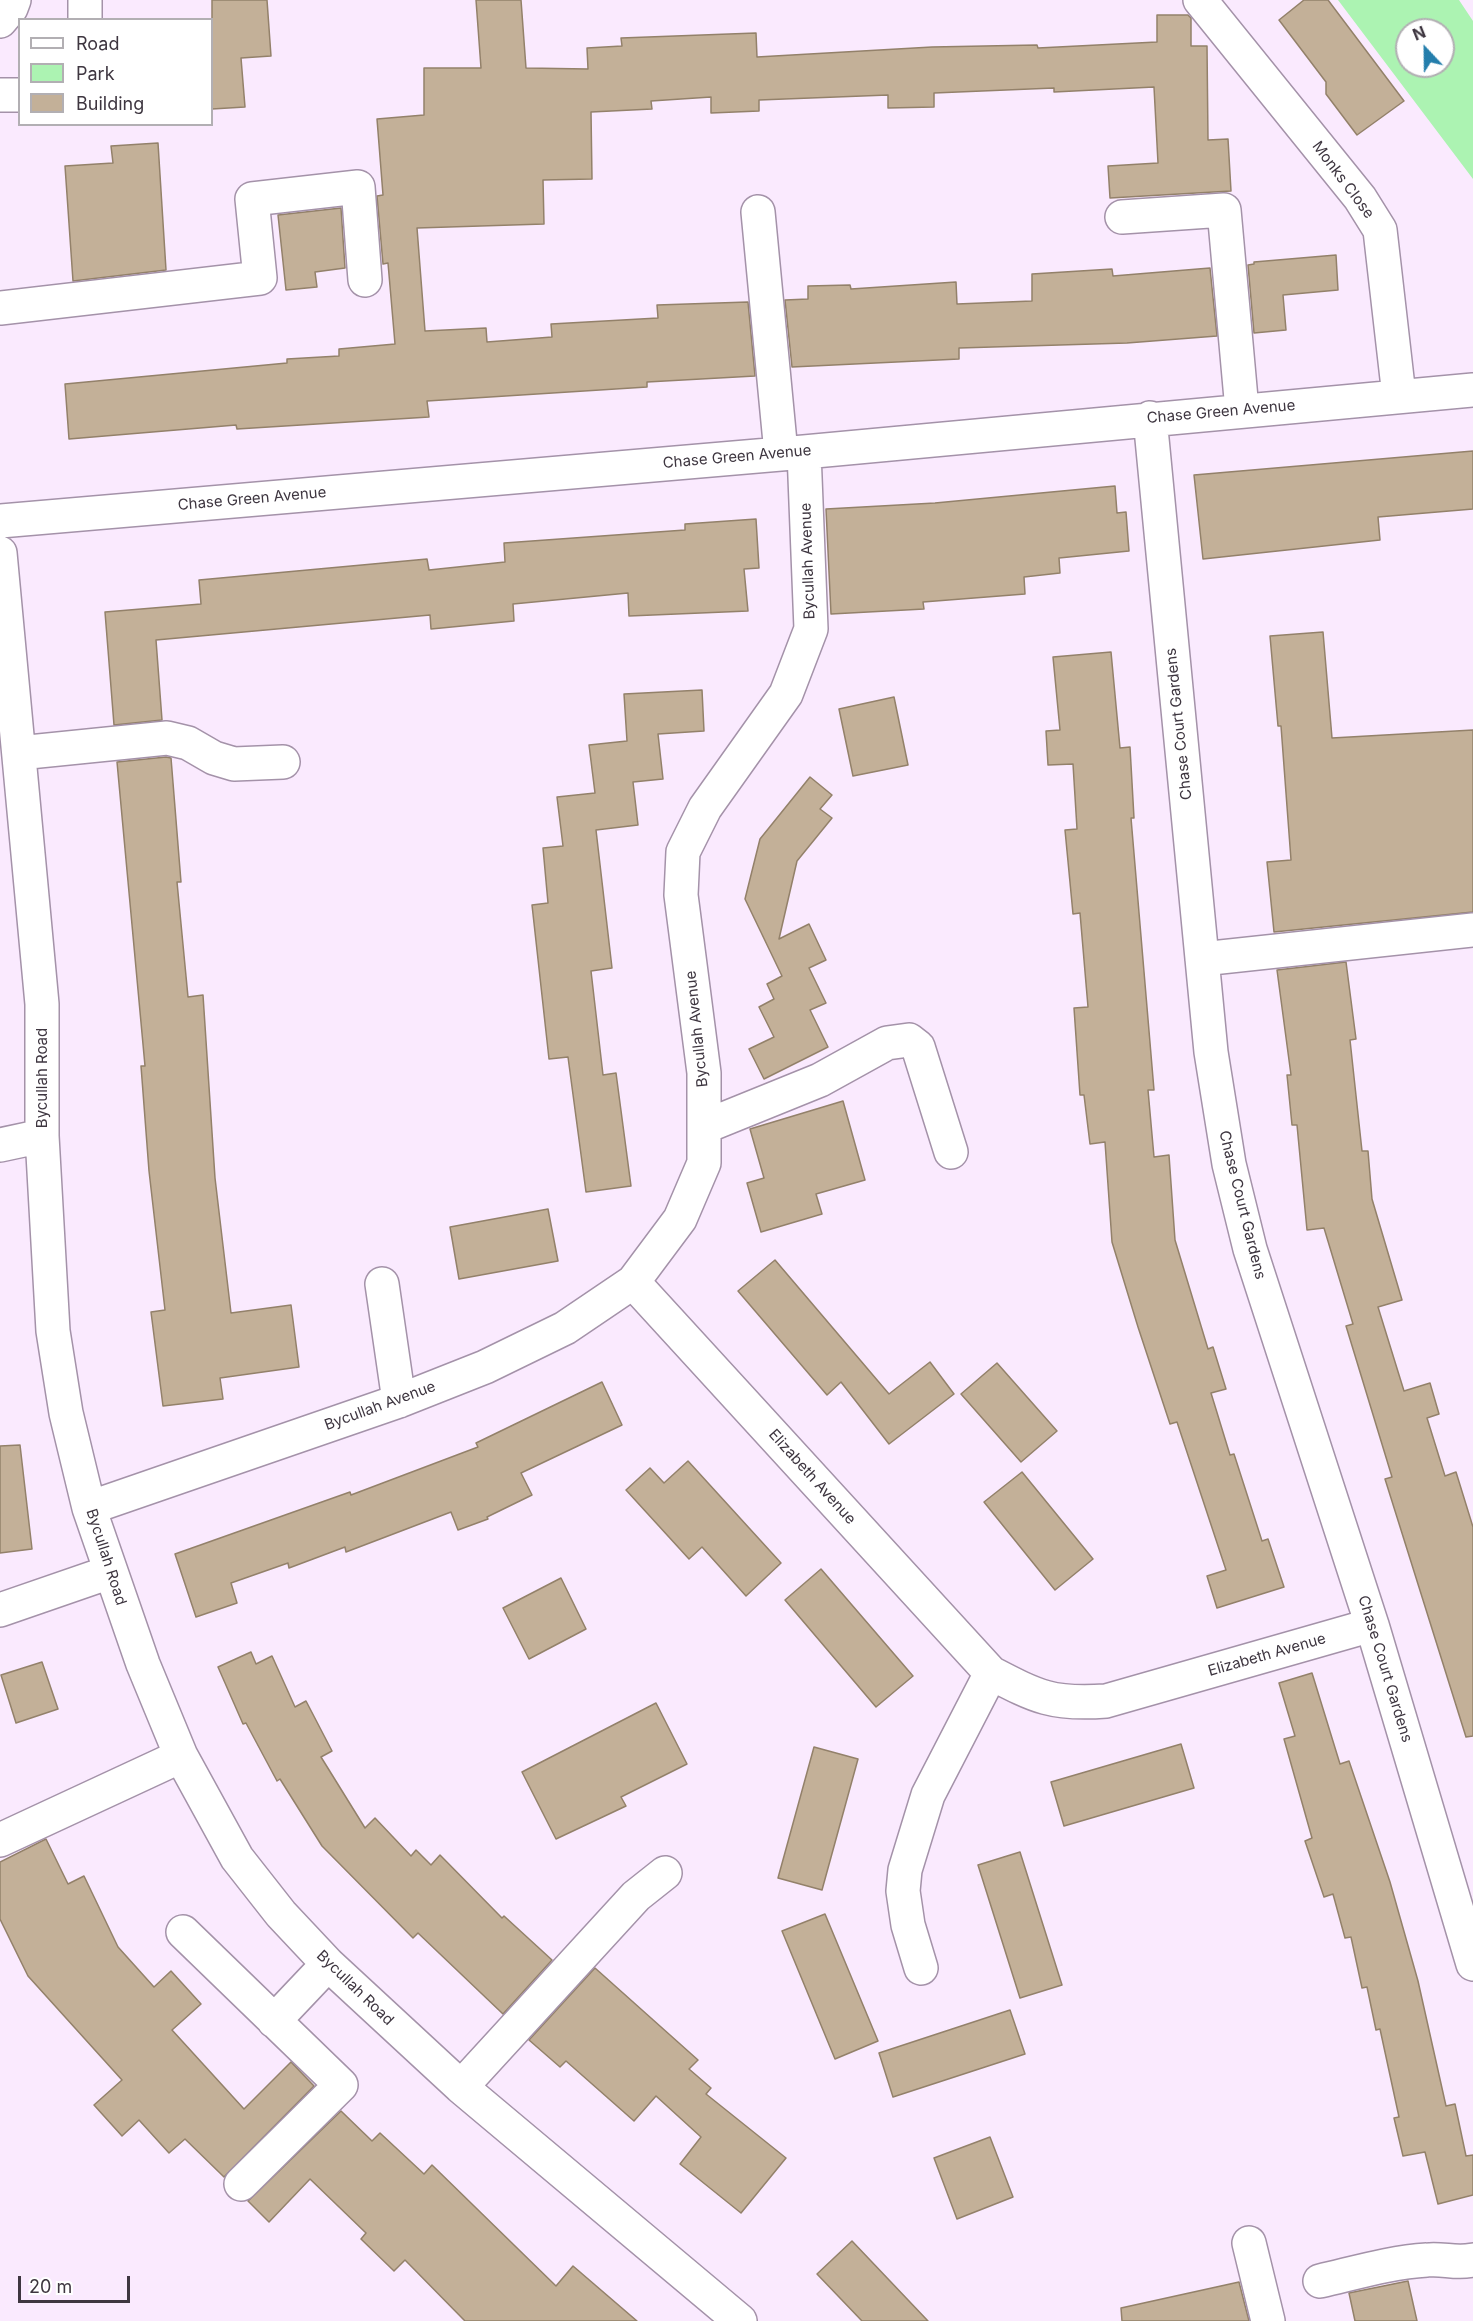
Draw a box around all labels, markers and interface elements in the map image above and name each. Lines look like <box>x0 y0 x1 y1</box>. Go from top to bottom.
legend <box>18 18 213 126</box>
north arrow <box>1395 18 1455 78</box>
text: N <box>1410 22 1428 45</box>
text: Road <box>76 33 119 54</box>
text: Park <box>76 63 115 84</box>
text: Building <box>76 93 144 114</box>
street label: Monks Close <box>1308 138 1378 222</box>
street label: Chase Green Avenue <box>1146 397 1296 427</box>
street label: Chase Green Avenue <box>662 442 812 472</box>
street label: Chase Green Avenue <box>177 484 327 514</box>
street label: Bycullah Avenue <box>797 502 819 620</box>
street label: Chase Court Gardens <box>1162 647 1196 801</box>
street label: Bycullah Avenue <box>682 970 712 1088</box>
street label: Bycullah Road <box>33 1028 51 1128</box>
street label: Chase Court Gardens <box>1215 1129 1269 1281</box>
street label: Bycullah Avenue <box>322 1378 438 1434</box>
street label: Elizabeth Avenue <box>765 1426 859 1528</box>
street label: Bycullah Road <box>82 1507 130 1607</box>
street label: Chase Court Gardens <box>1354 1593 1416 1745</box>
street label: Elizabeth Avenue <box>1206 1630 1328 1680</box>
street label: Bycullah Road <box>313 1947 397 2029</box>
scale bar <box>21 2264 134 2302</box>
text: 20 m <box>29 2276 72 2297</box>

